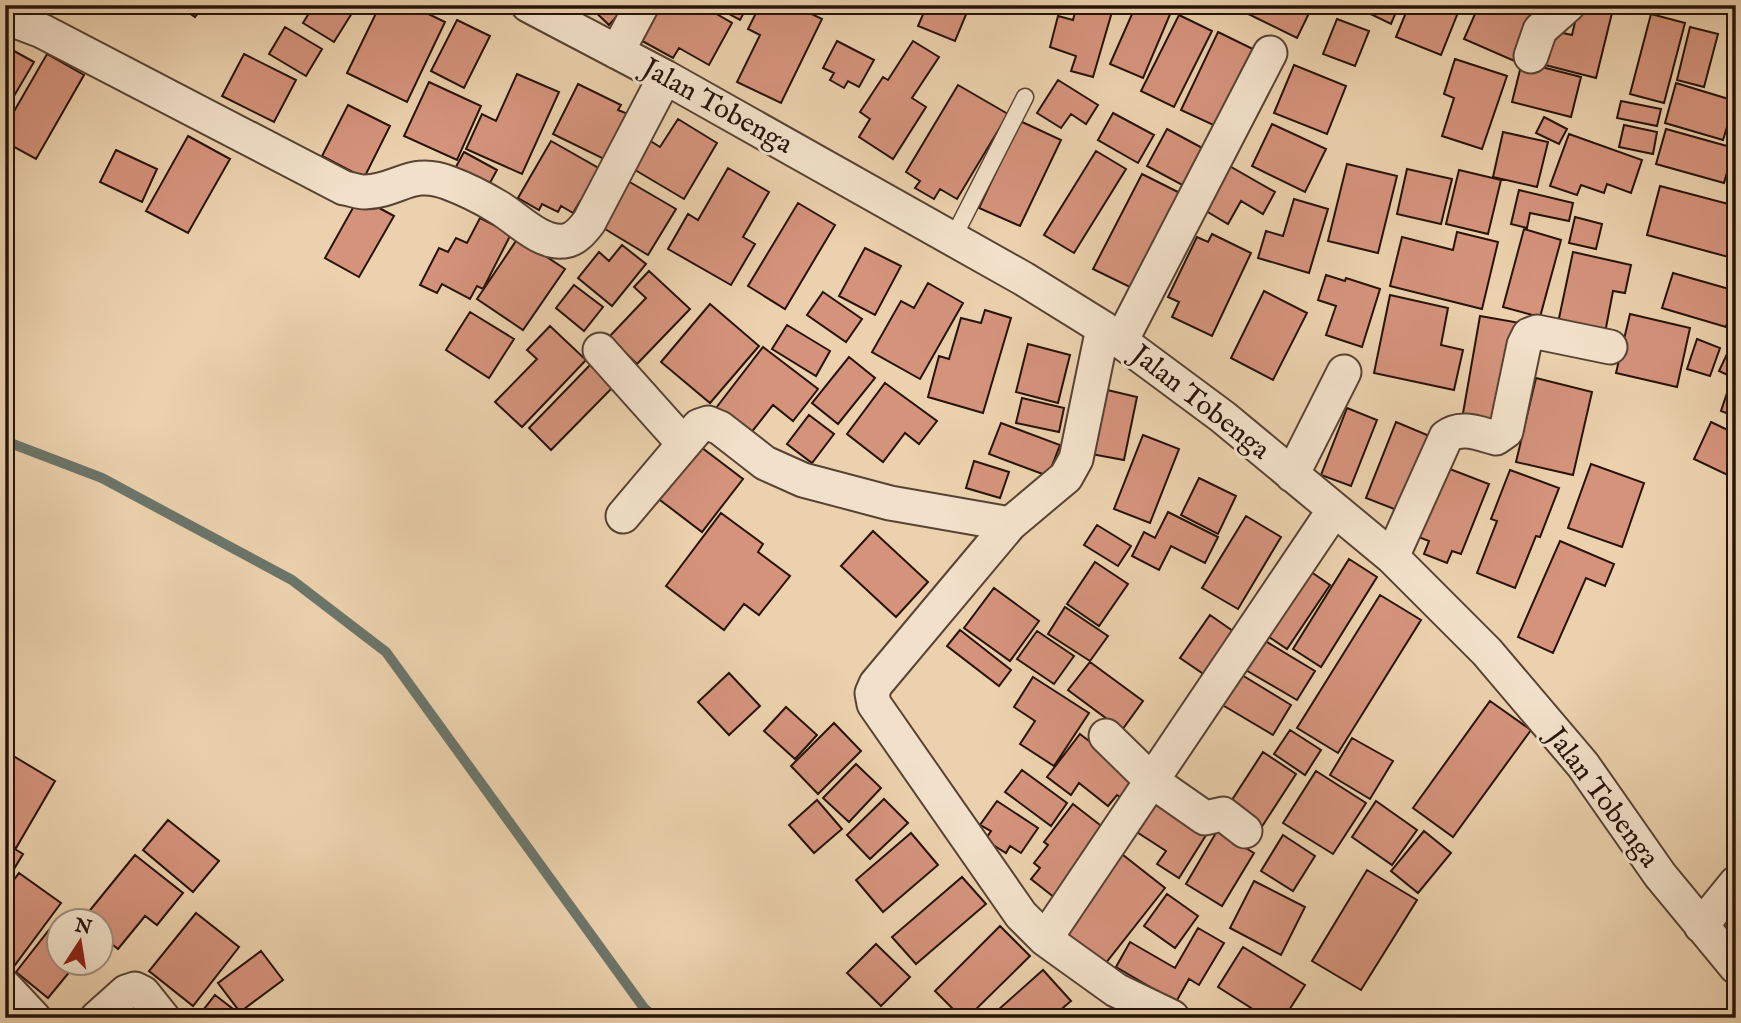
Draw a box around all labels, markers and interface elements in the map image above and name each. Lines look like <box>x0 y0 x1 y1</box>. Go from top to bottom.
street label: Jalan Tobenga <box>633 50 799 163</box>
street label: Jalan Tobenga <box>1121 336 1277 469</box>
street label: Jalan Tobenga <box>1536 719 1667 876</box>
north arrow <box>46 908 116 978</box>
text: N <box>72 914 94 941</box>

